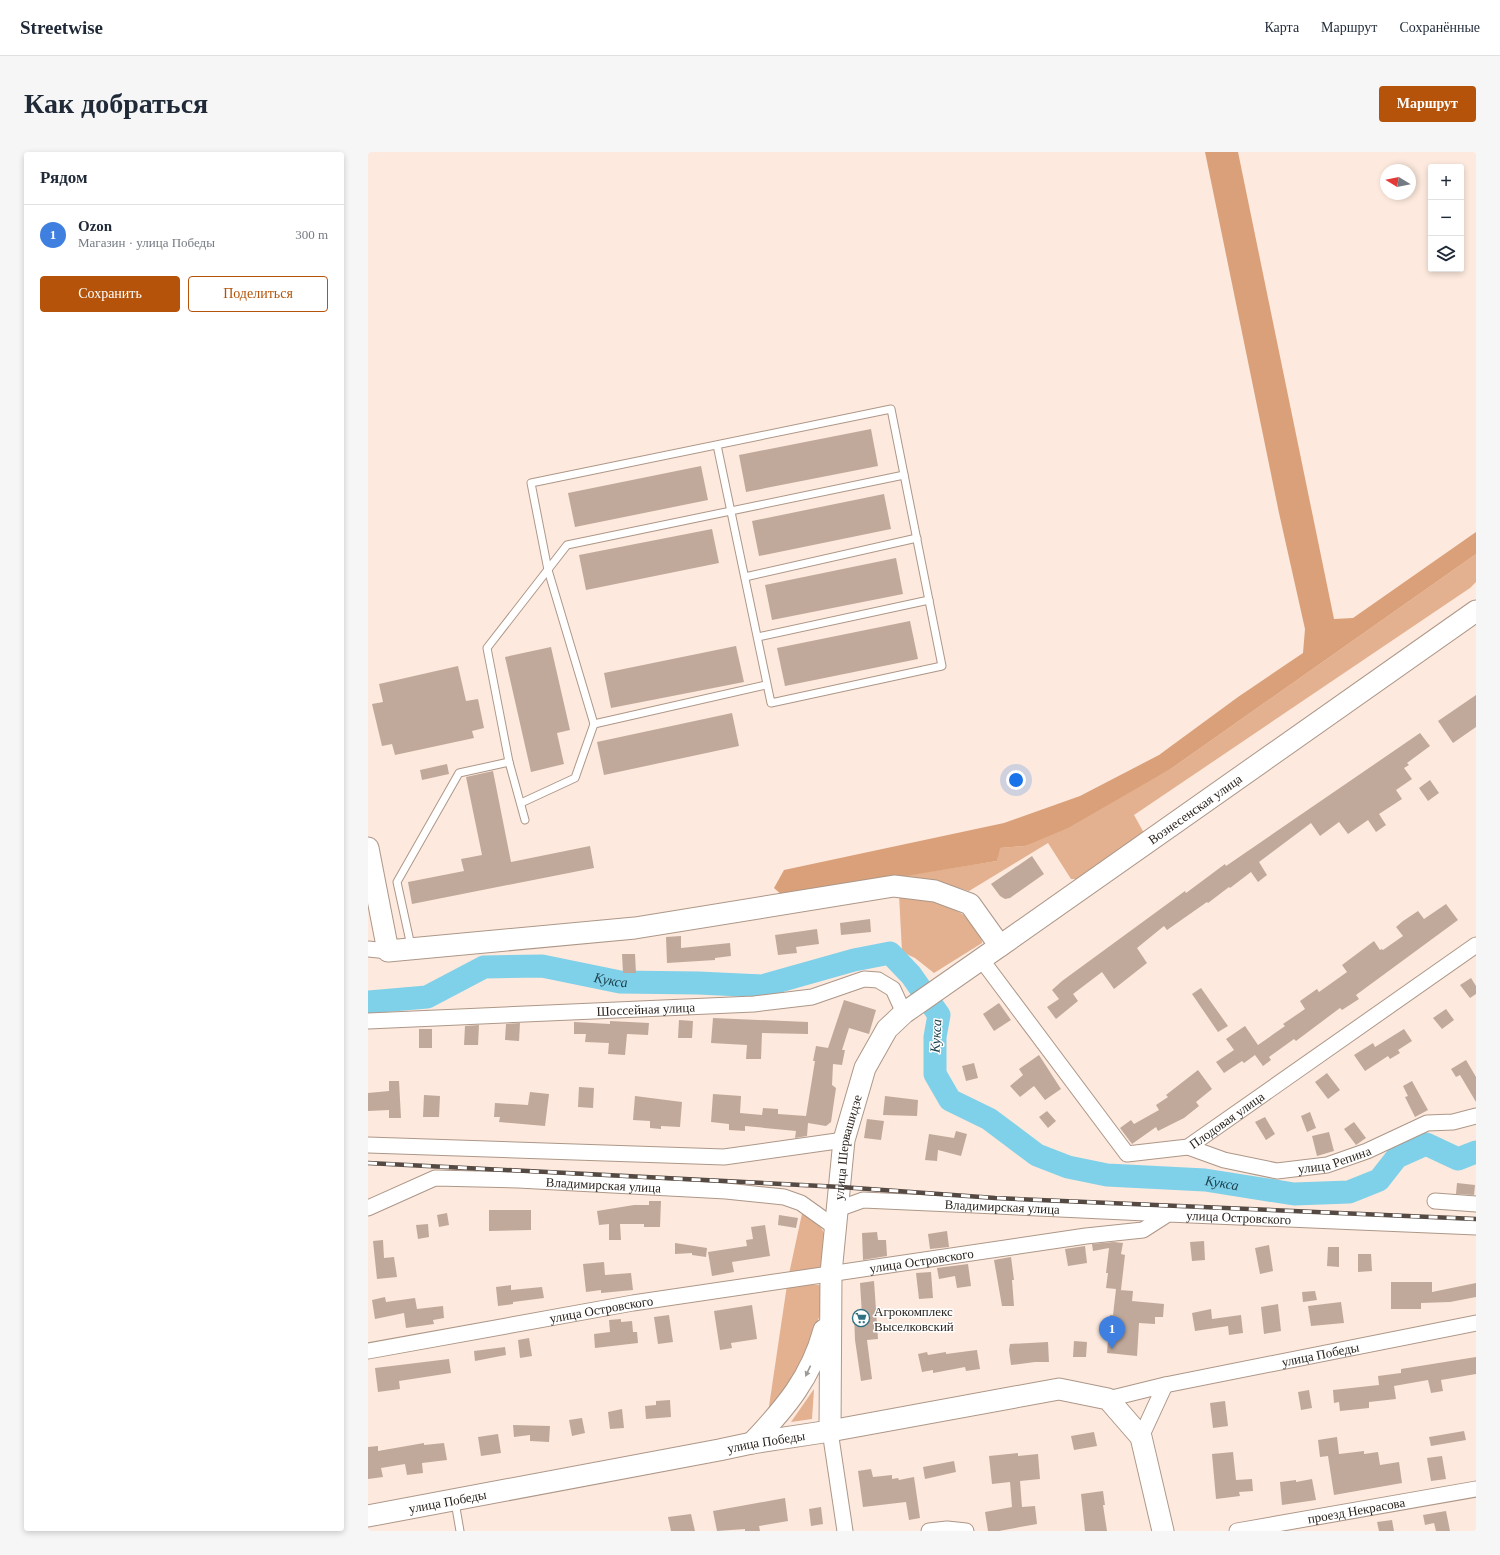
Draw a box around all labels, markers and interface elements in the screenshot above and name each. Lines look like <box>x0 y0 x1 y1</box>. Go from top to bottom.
text: Streetwise <box>20 17 103 38</box>
text: Карта <box>1264 20 1299 35</box>
text: Маршрут <box>1321 20 1377 35</box>
text: Сохранённые <box>1399 20 1480 35</box>
button: Маршрут <box>1379 86 1476 122</box>
text: Как добраться <box>24 88 208 119</box>
north arrow <box>1380 164 1416 200</box>
map controls <box>1428 164 1464 272</box>
button: + <box>1428 164 1464 200</box>
text: Рядом <box>40 168 88 187</box>
button: − <box>1428 200 1464 236</box>
text: Ozon <box>78 218 112 234</box>
text: 1 <box>50 227 56 242</box>
text: 300 m <box>295 227 328 242</box>
text: Магазин · улица Победы <box>78 235 215 250</box>
button: layers <box>1428 236 1464 272</box>
button: Сохранить <box>40 276 180 312</box>
button: Поделиться <box>188 276 328 312</box>
your location <box>1006 770 1026 790</box>
street label: Вознесенская улица <box>1145 771 1245 847</box>
water label: Кукса <box>592 969 628 990</box>
street label: Шоссейная улица <box>596 999 696 1018</box>
water label: Кукса <box>928 1019 944 1054</box>
street label: Плодовая улица <box>1186 1088 1267 1152</box>
street label: улица Шервашидзе <box>831 1093 864 1201</box>
street label: улица Репина <box>1297 1143 1373 1176</box>
water label: Кукса <box>1203 1172 1240 1193</box>
street label: Владимирская улица <box>545 1174 662 1195</box>
street label: Владимирская улица <box>944 1196 1060 1217</box>
street label: улица Островского <box>1186 1207 1291 1227</box>
street label: улица Островского <box>869 1245 975 1275</box>
street label: улица Островского <box>548 1293 654 1325</box>
place label: Агрокомплекс Выселковский <box>874 1304 954 1334</box>
supermarket icon: Агрокомплекс Выселковский <box>851 1308 871 1328</box>
pin: 1 <box>1099 1316 1125 1349</box>
street label: улица Победы <box>1280 1339 1361 1369</box>
one-way arrow <box>805 1366 811 1377</box>
street label: улица Победы <box>726 1427 806 1456</box>
street label: улица Победы <box>408 1486 488 1516</box>
street label: проезд Некрасова <box>1306 1494 1406 1526</box>

